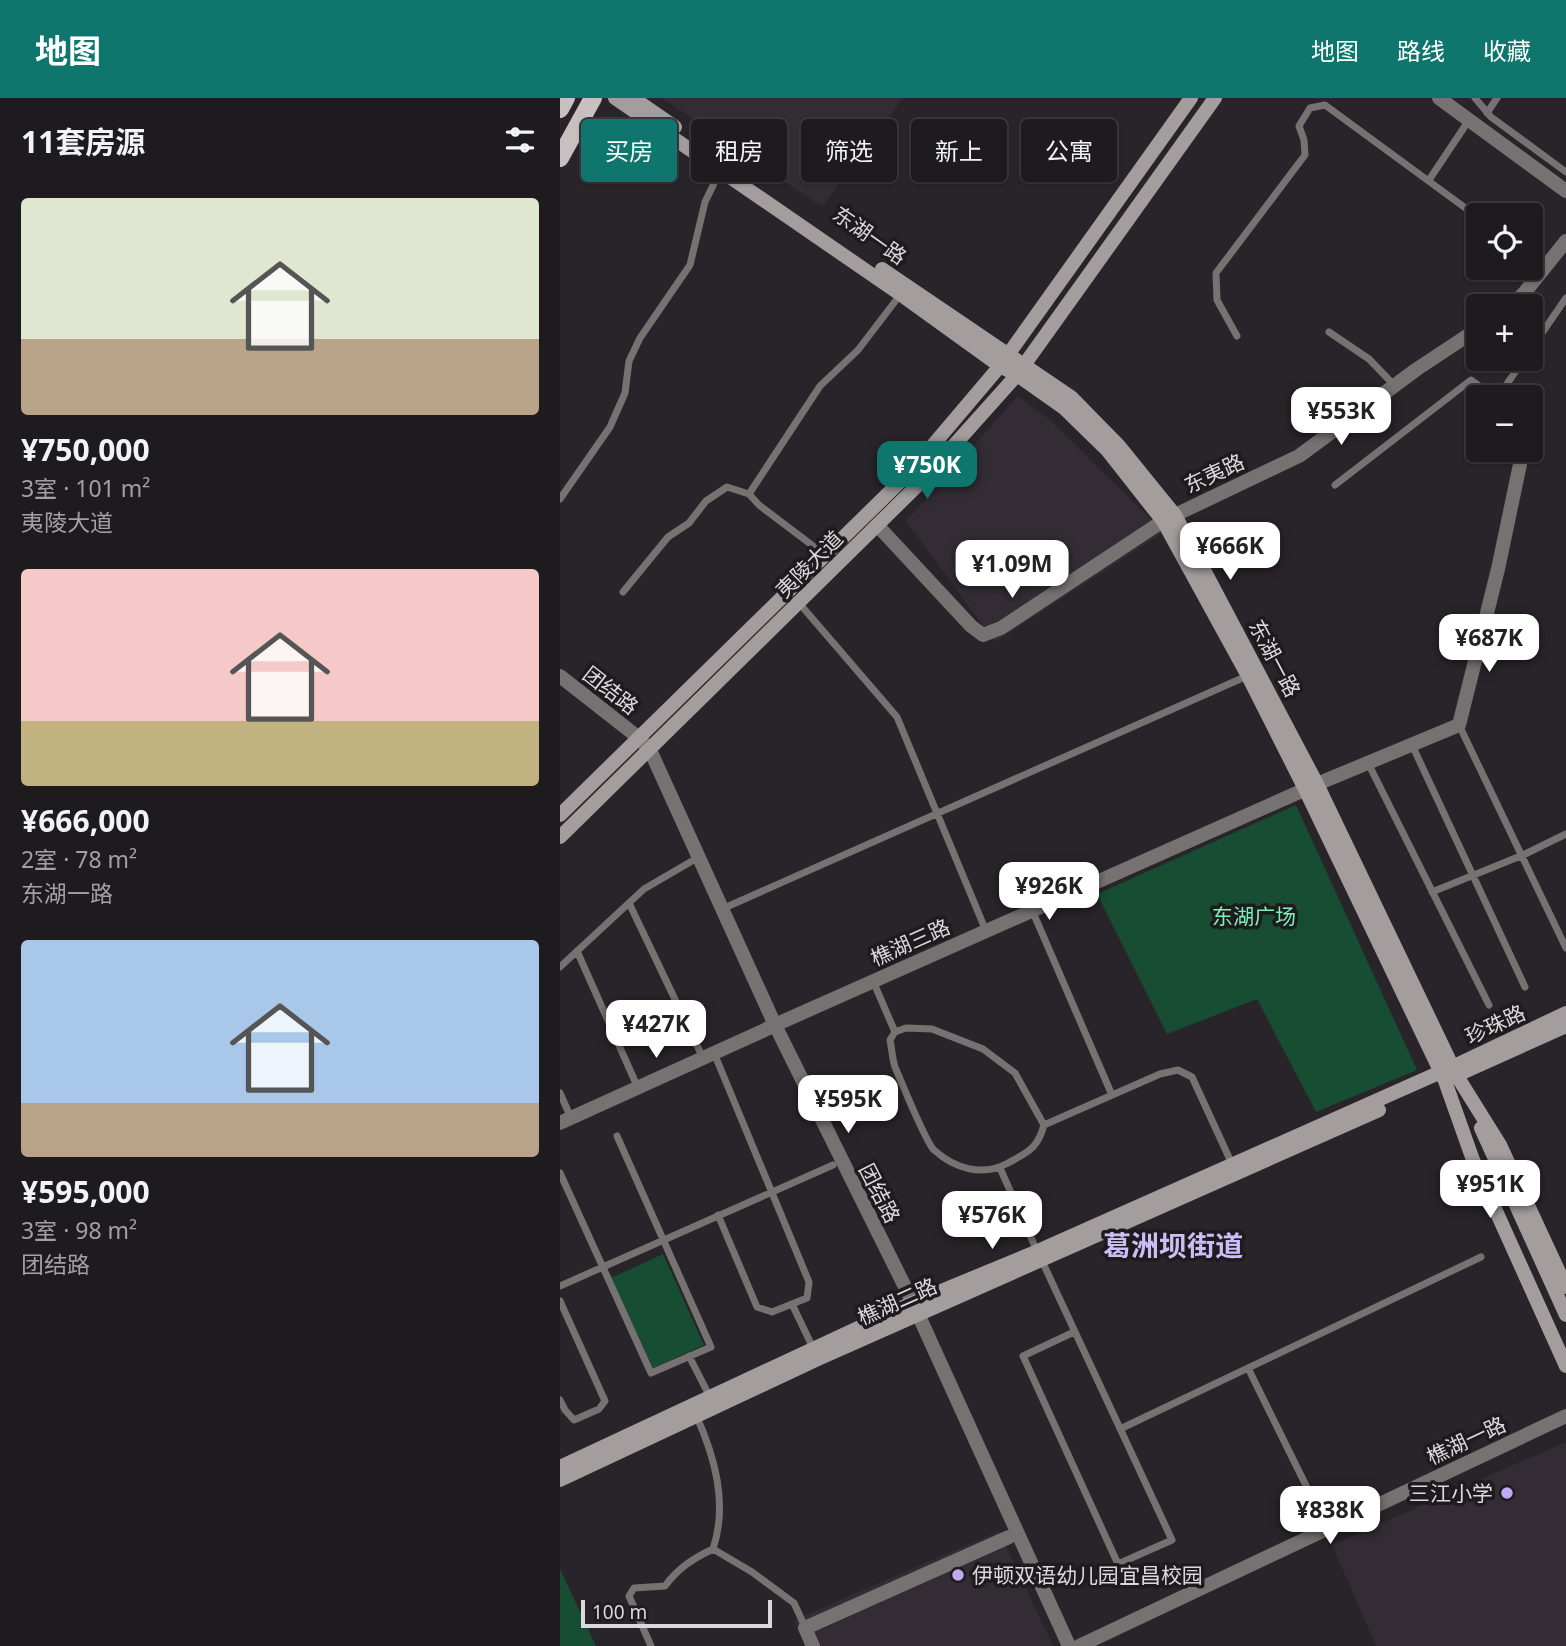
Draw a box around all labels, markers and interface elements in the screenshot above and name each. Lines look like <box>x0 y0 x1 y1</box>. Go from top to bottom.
text: 地图 <box>35 28 101 73</box>
text: 地图 <box>1311 34 1359 67</box>
text: 路线 <box>1397 34 1445 67</box>
text: 收藏 <box>1483 34 1531 67</box>
chip: 买房 <box>581 119 677 182</box>
chip: 租房 <box>691 119 787 182</box>
chip: 筛选 <box>801 119 897 182</box>
chip: 新上 <box>911 119 1007 182</box>
chip: 公寓 <box>1021 119 1117 182</box>
text: 11套房源 <box>21 121 145 162</box>
icon: filters <box>501 121 539 159</box>
street label: 东湖一路 <box>828 199 912 271</box>
map controls <box>1466 203 1543 462</box>
button: locate <box>1466 203 1543 280</box>
icon: home <box>217 243 343 369</box>
button: + <box>1466 294 1543 371</box>
button: − <box>1466 385 1543 462</box>
pin: ¥553K <box>1292 388 1390 447</box>
text: ¥553K <box>1307 394 1375 426</box>
text: ¥750,000 <box>21 429 150 470</box>
pin: ¥750K <box>878 442 976 501</box>
street label: 东夷路 <box>1180 447 1248 499</box>
text: ¥750K <box>893 448 961 480</box>
text: 3室 · 101 m² <box>21 472 150 504</box>
text: 夷陵大道 <box>21 506 113 538</box>
pin: ¥666K <box>1181 522 1279 582</box>
street label: 夷陵大道 <box>769 524 849 604</box>
text: ¥666K <box>1196 529 1264 561</box>
pin: ¥1.09M <box>955 540 1069 600</box>
text: ¥1.09M <box>972 547 1052 579</box>
icon: home <box>217 614 343 740</box>
street label: 东湖一路 <box>1243 614 1307 702</box>
pin: ¥687K <box>1440 614 1538 674</box>
text: ¥687K <box>1455 621 1523 653</box>
street label: 团结路 <box>578 660 644 720</box>
text: ¥666,000 <box>21 800 150 841</box>
text: 2室 · 78 m² <box>21 843 137 875</box>
pin: ¥926K <box>1000 862 1098 922</box>
text: ¥926K <box>1015 869 1083 901</box>
text: 东湖一路 <box>21 877 113 909</box>
park label: 东湖广场 <box>1212 902 1296 930</box>
street label: 樵湖三路 <box>866 912 954 972</box>
icon: home <box>217 985 343 1111</box>
street label: 珍珠路 <box>1461 998 1529 1050</box>
pin: ¥427K <box>607 1000 705 1060</box>
text: ¥427K <box>622 1007 690 1039</box>
pin: ¥595K <box>799 1076 897 1135</box>
text: ¥595K <box>814 1082 882 1114</box>
street label: 团结路 <box>853 1159 907 1227</box>
pin: ¥951K <box>1441 1160 1539 1220</box>
text: ¥951K <box>1456 1167 1524 1199</box>
text: ¥595,000 <box>21 1171 150 1212</box>
pin: ¥576K <box>943 1192 1041 1251</box>
text: ¥576K <box>958 1198 1026 1230</box>
text: 3室 · 98 m² <box>21 1214 137 1246</box>
district label: 葛洲坝街道 <box>1103 1226 1243 1264</box>
text: 团结路 <box>21 1248 90 1280</box>
street label: 樵湖二路 <box>853 1271 941 1331</box>
street label: 樵湖一路 <box>1422 1410 1510 1470</box>
place label: 三江小学 <box>1409 1479 1493 1507</box>
marker: 三江小学 <box>1499 1485 1515 1501</box>
pin: ¥838K <box>1281 1486 1379 1546</box>
text: ¥838K <box>1296 1493 1364 1525</box>
place label: 伊顿双语幼儿园宜昌校园 <box>972 1561 1203 1589</box>
marker: 伊顿双语幼儿园宜昌校园 <box>950 1567 966 1583</box>
scale bar <box>581 1597 772 1629</box>
text: 100 m <box>592 1599 647 1625</box>

